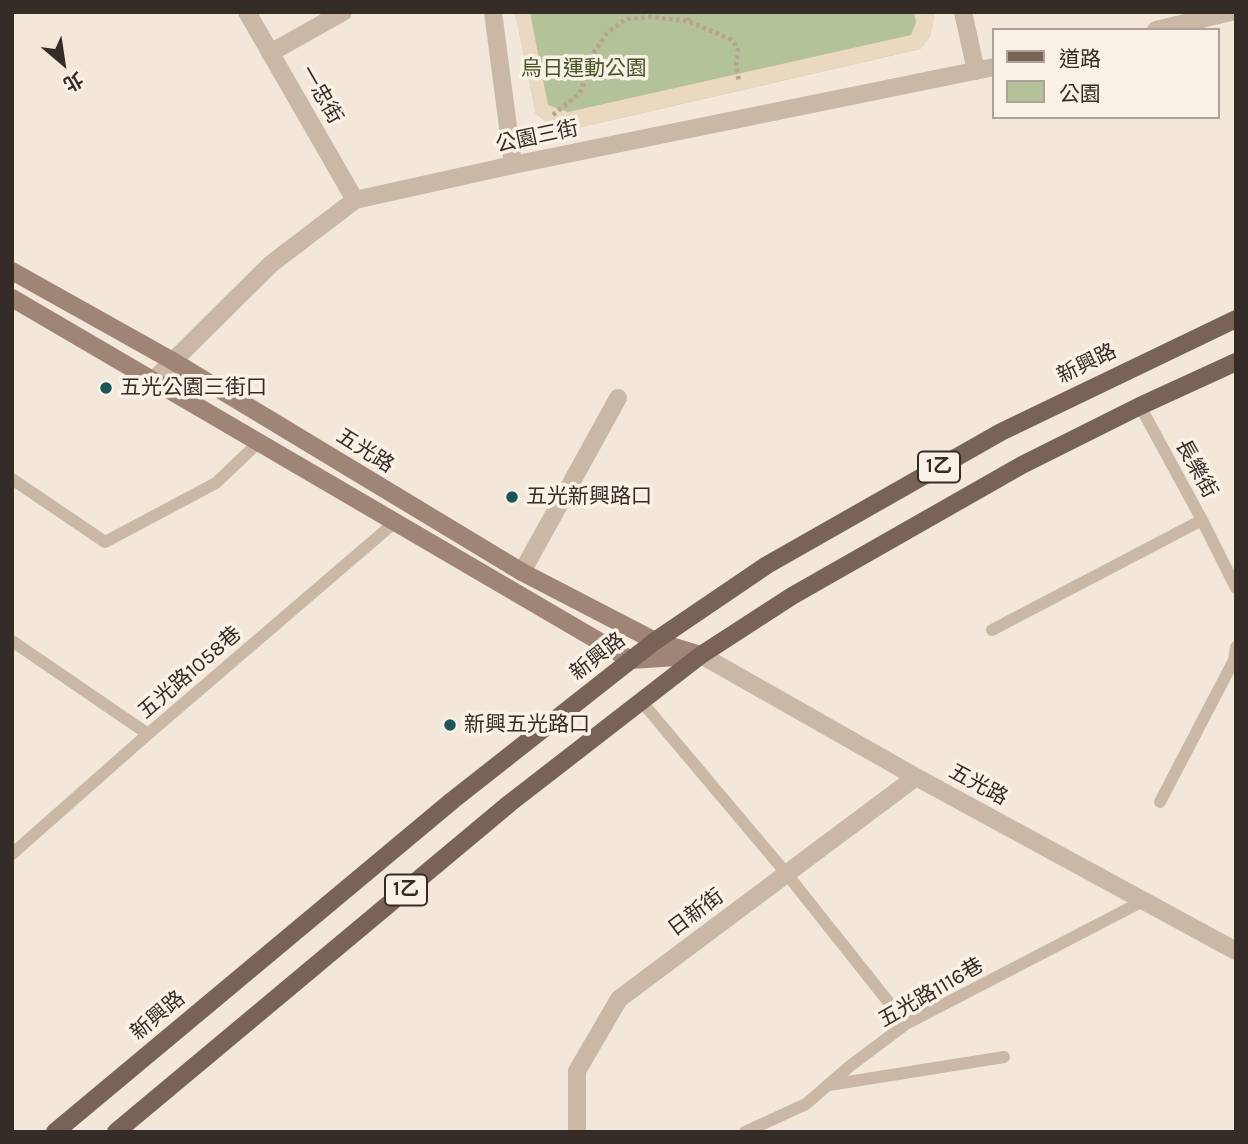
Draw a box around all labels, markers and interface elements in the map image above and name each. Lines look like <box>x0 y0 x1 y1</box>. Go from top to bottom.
north arrow <box>28 28 98 98</box>
legend <box>992 28 1220 119</box>
text: 道路 <box>1059 47 1101 71</box>
park label: 烏日運動公園 <box>521 56 647 82</box>
street label: 一忠街 <box>294 61 348 129</box>
text: 北 <box>60 67 87 96</box>
text: 公園 <box>1059 82 1101 106</box>
street label: 公園三街 <box>493 116 581 158</box>
street label: 新興路 <box>1053 339 1121 389</box>
place label: 五光公園三街口 <box>120 375 267 401</box>
marker: 五光公園三街口 <box>98 380 114 396</box>
street label: 五光路 <box>332 424 398 478</box>
street label: 長樂街 <box>1170 435 1222 503</box>
road number: 1乙 <box>918 452 960 482</box>
place label: 五光新興路口 <box>526 484 652 510</box>
marker: 五光新興路口 <box>504 489 520 505</box>
street label: 五光路1058巷 <box>133 621 247 725</box>
street label: 新興路 <box>565 628 631 686</box>
place label: 新興五光路口 <box>464 712 590 738</box>
marker: 新興五光路口 <box>442 717 458 733</box>
street label: 五光路 <box>944 759 1012 811</box>
road number: 1乙 <box>385 874 427 906</box>
street label: 日新街 <box>663 884 729 942</box>
street label: 五光路1116巷 <box>874 953 988 1033</box>
street label: 新興路 <box>126 986 190 1046</box>

